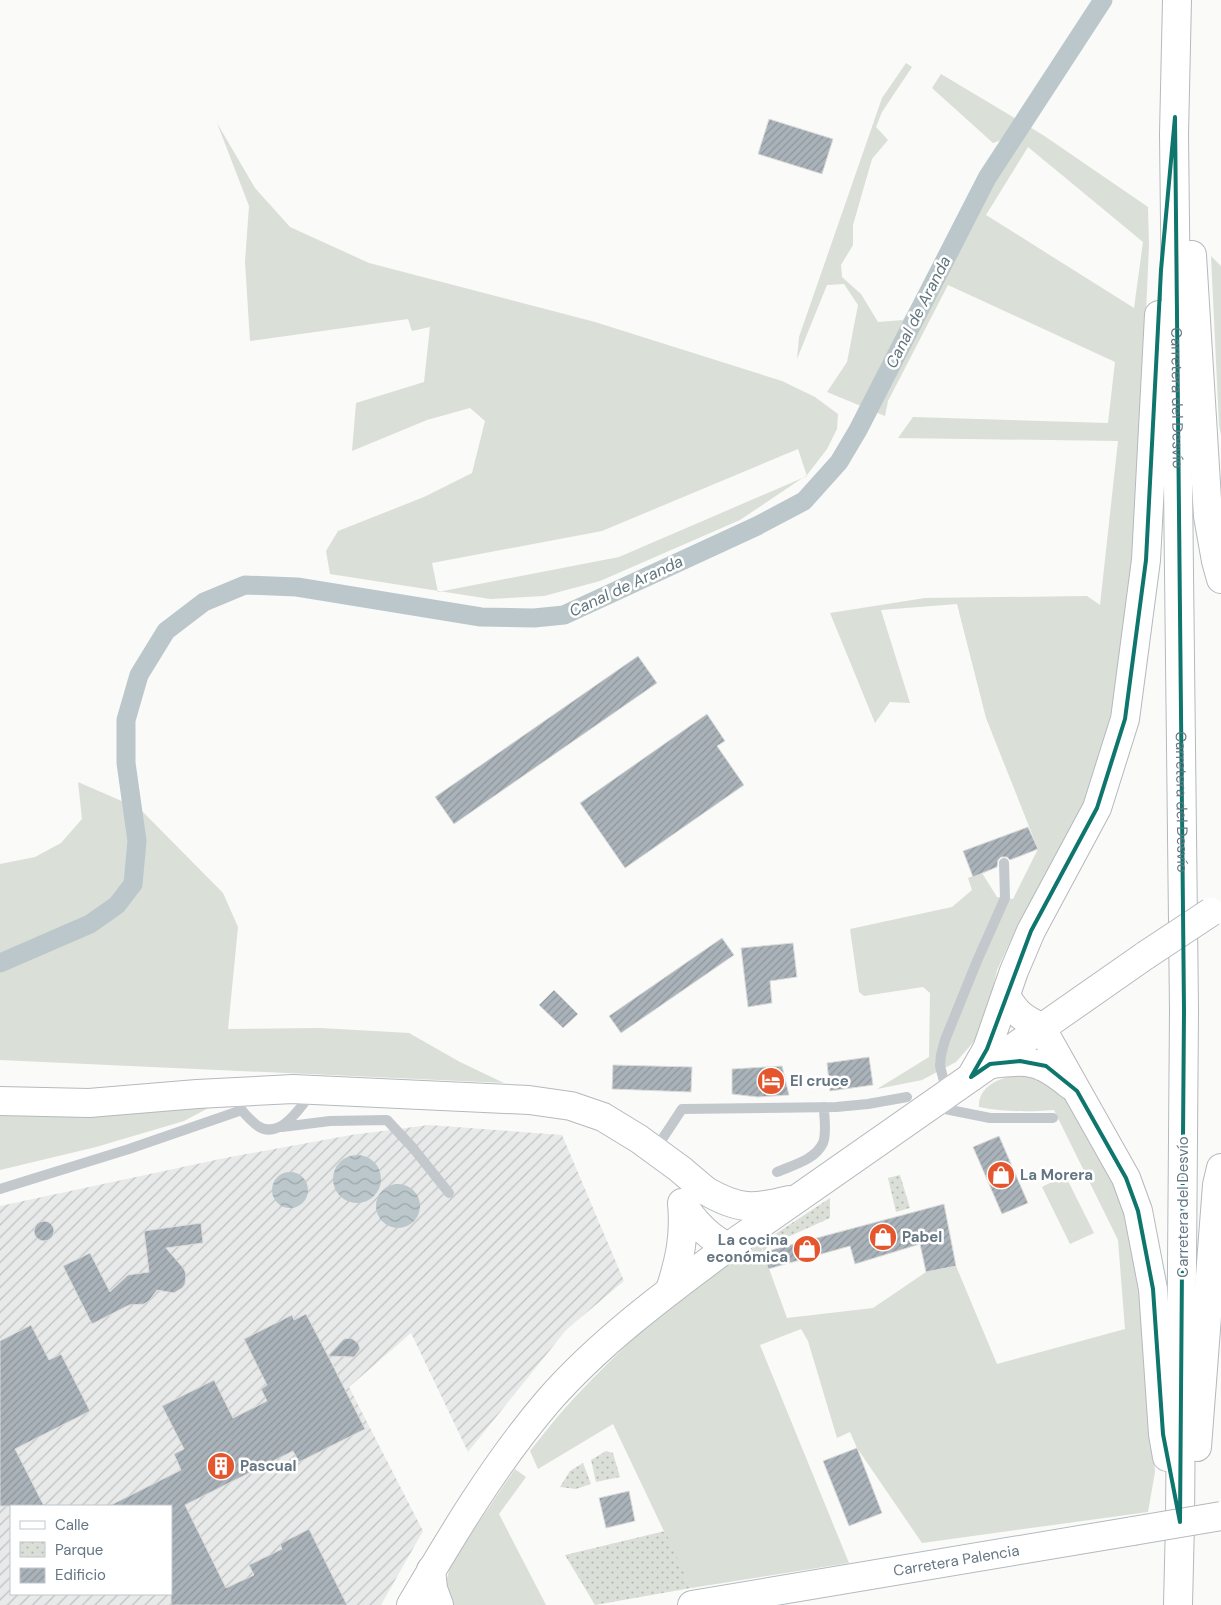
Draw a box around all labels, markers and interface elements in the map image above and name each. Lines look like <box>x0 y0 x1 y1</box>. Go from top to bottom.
water label: Canal de Aranda <box>881 252 955 372</box>
street label: Carretera del Desvío <box>1166 327 1188 469</box>
water label: Canal de Aranda <box>566 550 686 622</box>
street label: Carretera del Desvío <box>1171 731 1192 873</box>
hotel icon: El cruce <box>756 1066 786 1096</box>
place label: El cruce <box>790 1071 849 1091</box>
street label: Carretera del Desvío <box>1173 1136 1193 1278</box>
shop icon: La Morera <box>986 1160 1016 1190</box>
place label: La Morera <box>1020 1165 1093 1185</box>
shop icon: Pabel <box>868 1222 898 1252</box>
place label: Pabel <box>902 1227 942 1247</box>
place label: La cocina económica <box>706 1230 788 1267</box>
shop icon: La cocina económica <box>792 1234 822 1264</box>
building icon: Pascual <box>206 1451 236 1481</box>
place label: Pascual <box>240 1456 297 1476</box>
legend <box>10 1505 172 1595</box>
text: Calle <box>55 1515 89 1535</box>
text: Parque <box>55 1540 103 1560</box>
street label: Carretera Palencia <box>892 1540 1021 1581</box>
text: Edificio <box>55 1565 106 1585</box>

